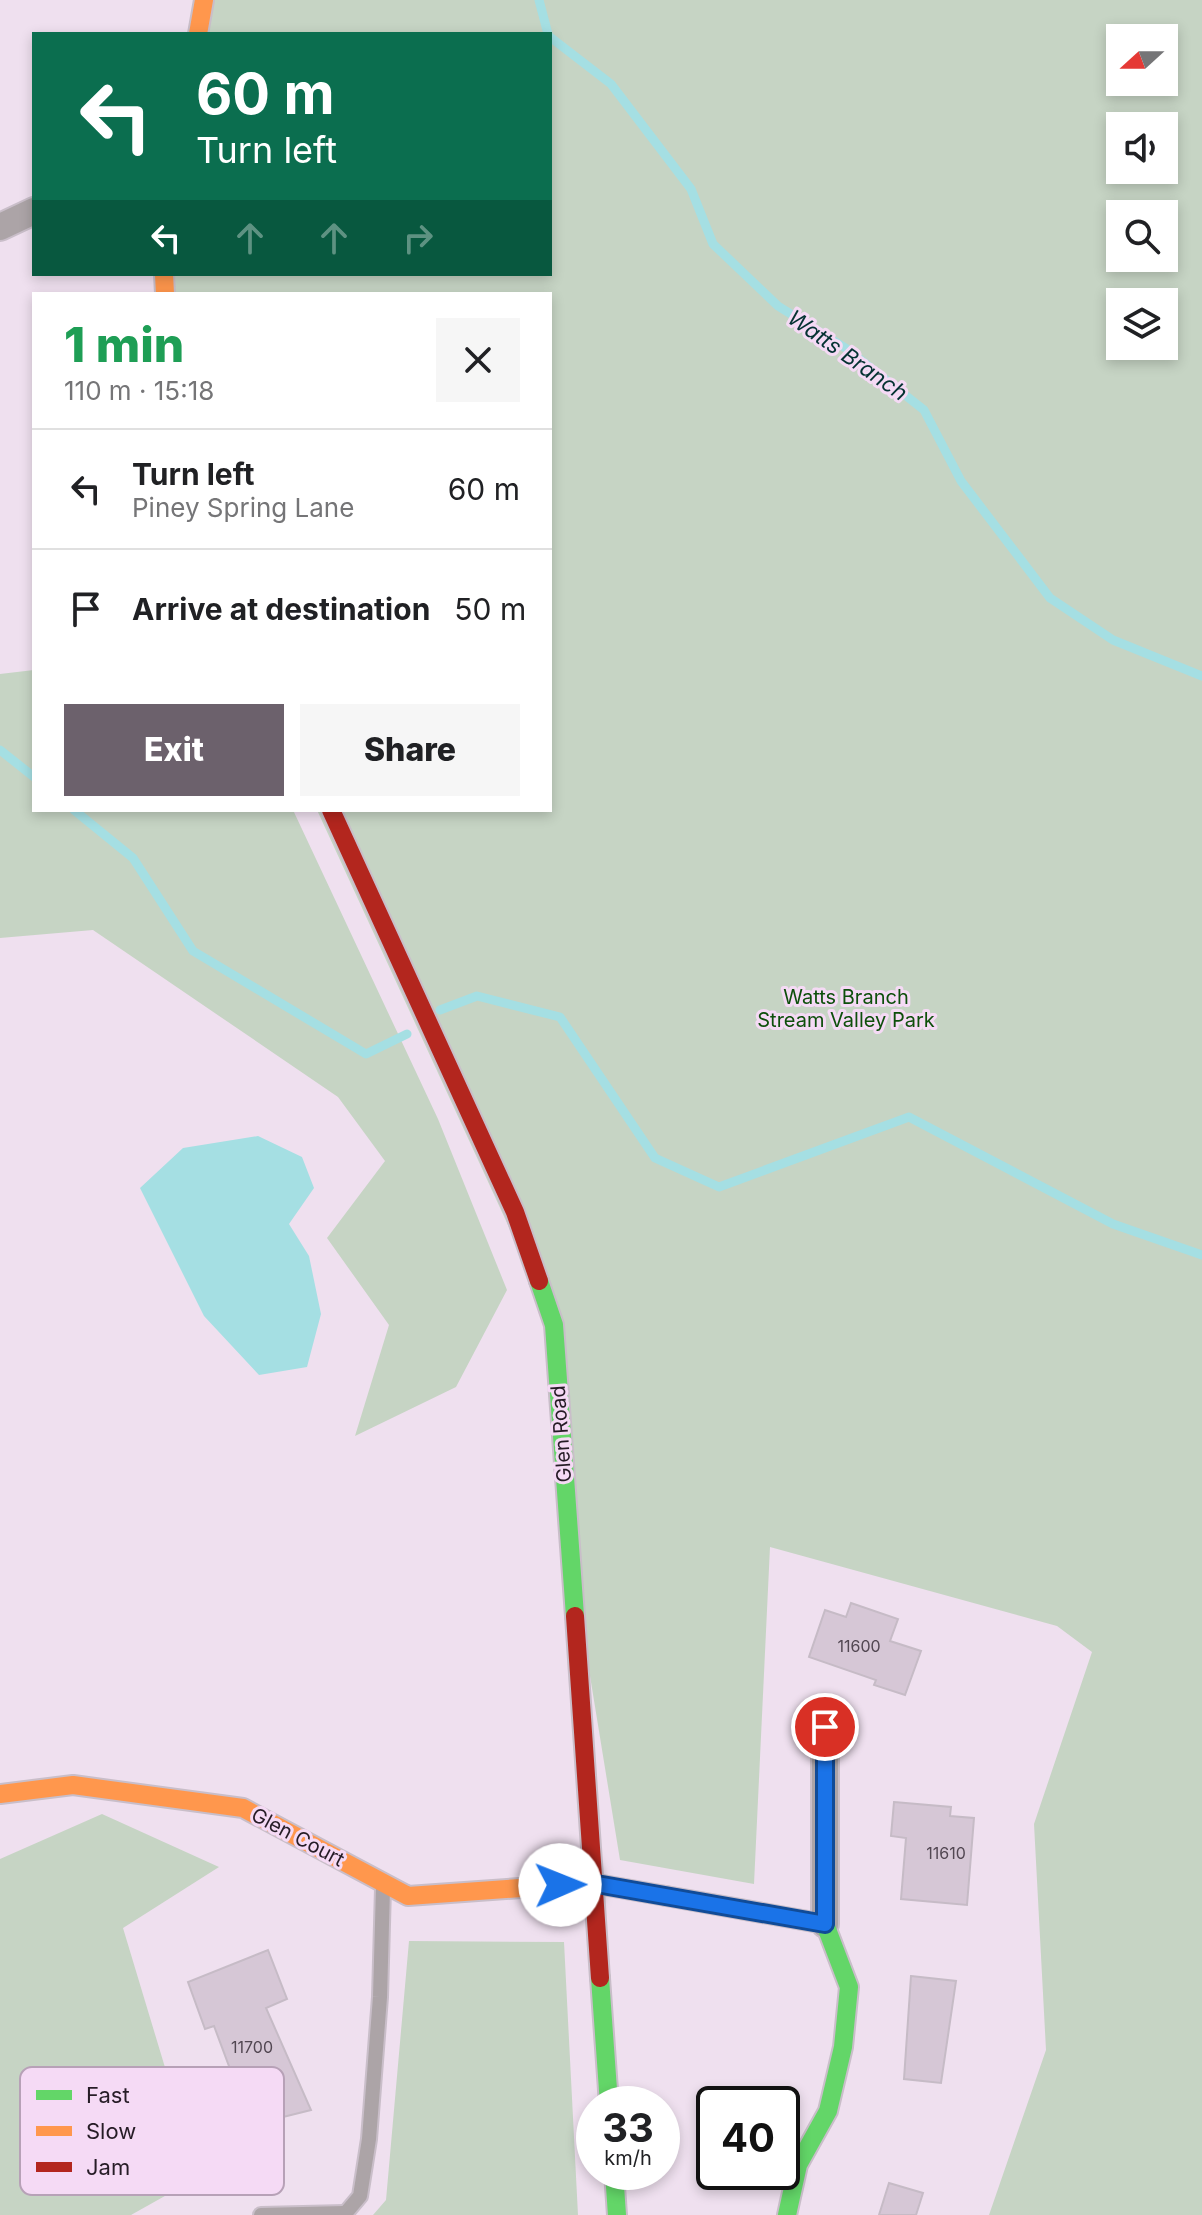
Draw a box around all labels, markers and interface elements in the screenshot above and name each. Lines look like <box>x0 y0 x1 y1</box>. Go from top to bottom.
north arrow <box>1106 24 1178 96</box>
map controls <box>1106 24 1178 360</box>
text: 60 m <box>196 60 335 128</box>
icon: left <box>64 64 168 168</box>
button: sound <box>1106 112 1178 184</box>
text: Turn left <box>196 128 337 172</box>
button: search <box>1106 200 1178 272</box>
icon: left <box>144 216 188 260</box>
icon: ahead <box>228 216 272 260</box>
icon: ahead <box>312 216 356 260</box>
icon: right <box>396 216 440 260</box>
button: layers <box>1106 288 1178 360</box>
water label: Watts Branch <box>783 304 913 406</box>
text: 1 min <box>64 315 184 374</box>
button: close <box>436 318 520 402</box>
text: 110 m · 15:18 <box>64 375 214 406</box>
text: Turn left <box>132 456 254 492</box>
icon: left <box>64 467 108 511</box>
text: 60 m <box>448 471 520 507</box>
text: Piney Spring Lane <box>132 492 354 523</box>
icon: arrive <box>64 587 108 631</box>
text: Arrive at destination <box>132 591 430 627</box>
text: 50 m <box>454 591 526 627</box>
button: Exit <box>64 704 284 796</box>
button: Share <box>300 704 520 796</box>
park label: Watts Branch Stream Valley Park <box>757 985 935 1032</box>
street label: Glen Road <box>546 1385 576 1483</box>
house number: 11600 <box>837 1636 881 1656</box>
pin <box>791 1693 859 1761</box>
icon: arrive <box>803 1705 847 1749</box>
street label: Glen Court <box>247 1803 349 1872</box>
position arrow <box>518 1843 602 1927</box>
house number: 11610 <box>926 1843 966 1863</box>
house number: 11700 <box>231 2037 273 2057</box>
legend <box>20 2067 284 2195</box>
text: Fast <box>86 2082 130 2108</box>
speed limit sign: 40 <box>696 2086 800 2190</box>
text: 33 <box>602 2103 654 2152</box>
text: Slow <box>86 2118 136 2144</box>
text: km/h <box>604 2146 652 2170</box>
text: Jam <box>86 2154 130 2180</box>

